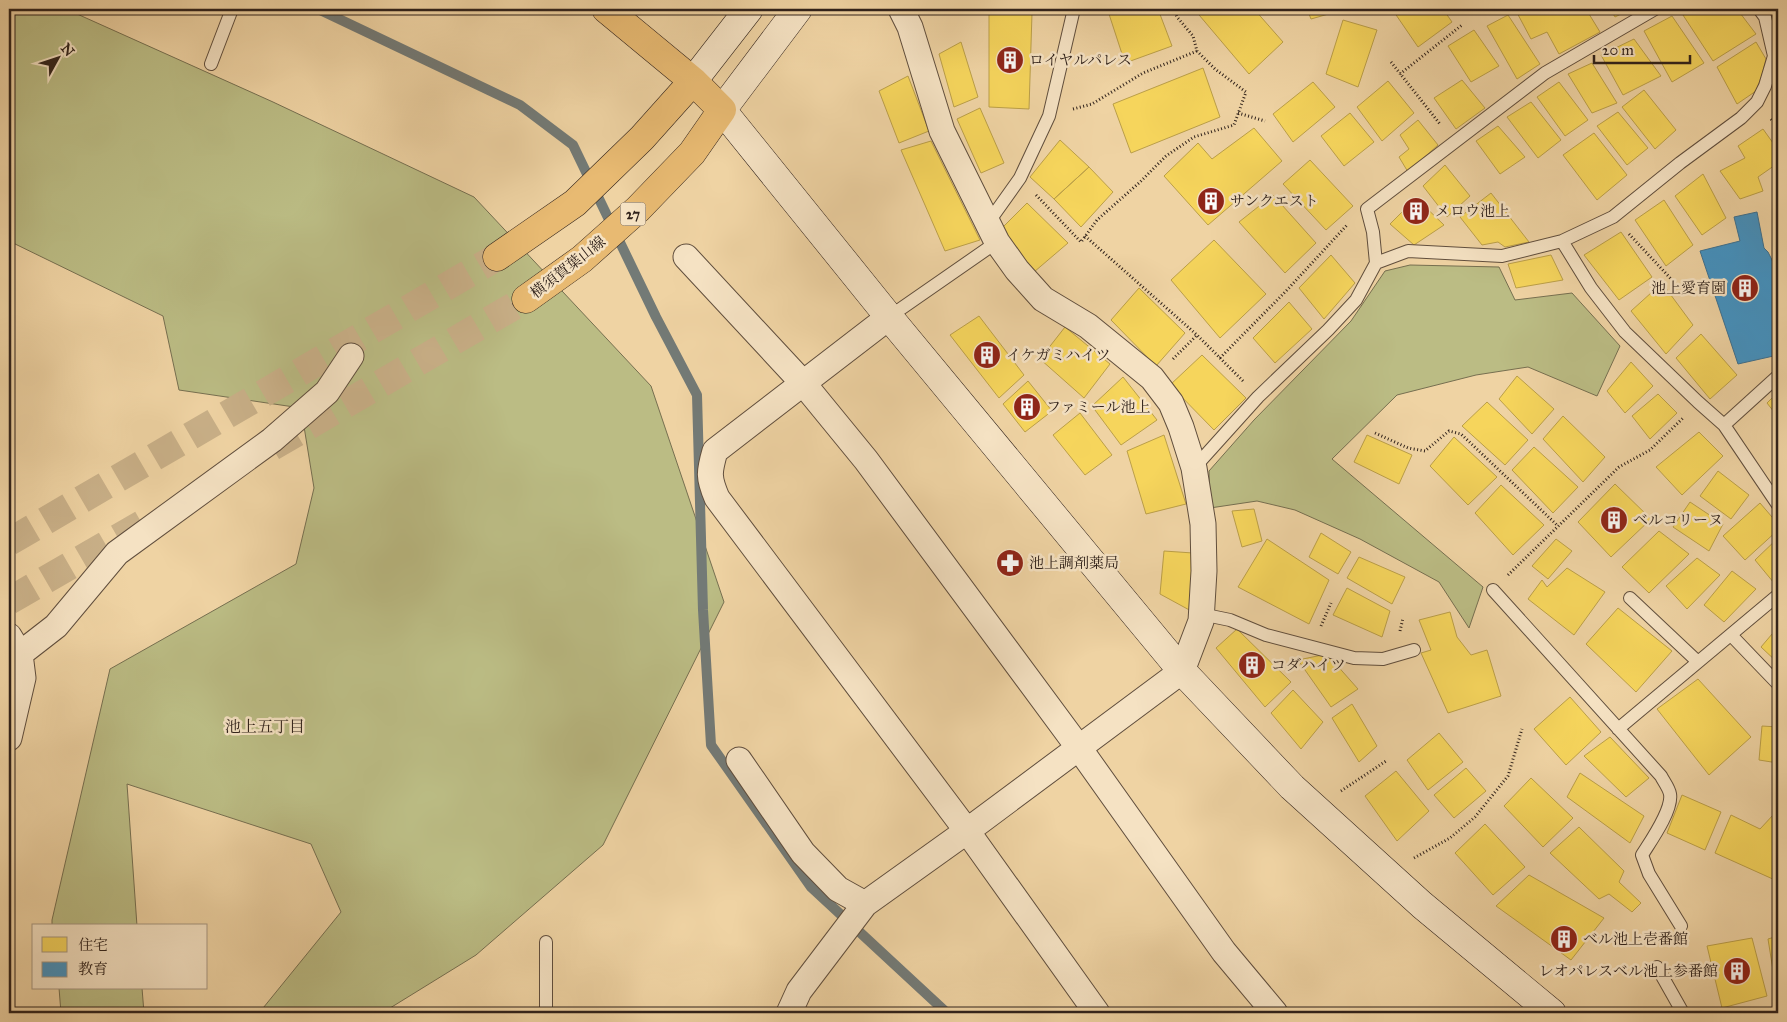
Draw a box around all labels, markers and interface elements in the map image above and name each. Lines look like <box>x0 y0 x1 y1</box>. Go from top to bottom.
north arrow <box>32 32 82 82</box>
scale bar <box>1594 32 1691 64</box>
text: N <box>57 40 78 60</box>
text: 20 m <box>1602 41 1634 59</box>
building icon: ロイヤルパレス <box>995 45 1025 75</box>
place label: ロイヤルパレス <box>1029 51 1132 69</box>
building icon: サンクエスト <box>1196 186 1226 216</box>
place label: サンクエスト <box>1230 192 1319 210</box>
building icon: メロウ池上 <box>1401 196 1431 226</box>
road number: 27 <box>620 202 646 225</box>
place label: メロウ池上 <box>1435 202 1510 220</box>
street label: 横須賀葉山線 <box>527 232 609 302</box>
building icon: 池上愛育園 <box>1730 273 1760 303</box>
place label: 池上愛育園 <box>1651 279 1726 297</box>
building icon: イケガミハイツ <box>972 340 1002 370</box>
place label: イケガミハイツ <box>1006 346 1110 364</box>
building icon: ファミール池上 <box>1012 392 1042 422</box>
place label: ファミール池上 <box>1046 398 1150 416</box>
building icon: ベルコリーヌ <box>1599 505 1629 535</box>
place label: ベルコリーヌ <box>1633 511 1723 529</box>
pharmacy icon: 池上調剤薬局 <box>995 548 1025 578</box>
place label: 池上調剤薬局 <box>1029 554 1119 572</box>
building icon: コダハイツ <box>1237 650 1267 680</box>
place label: コダハイツ <box>1271 656 1346 674</box>
district label: 池上五丁目 <box>225 717 305 736</box>
legend <box>32 924 208 990</box>
building icon: ベル池上壱番館 <box>1549 924 1579 954</box>
place label: ベル池上壱番館 <box>1583 930 1688 948</box>
text: 住宅 <box>78 936 108 954</box>
building icon: レオパレスベル池上参番館 <box>1722 956 1752 986</box>
text: 教育 <box>78 960 108 978</box>
place label: レオパレスベル池上参番館 <box>1539 962 1718 980</box>

